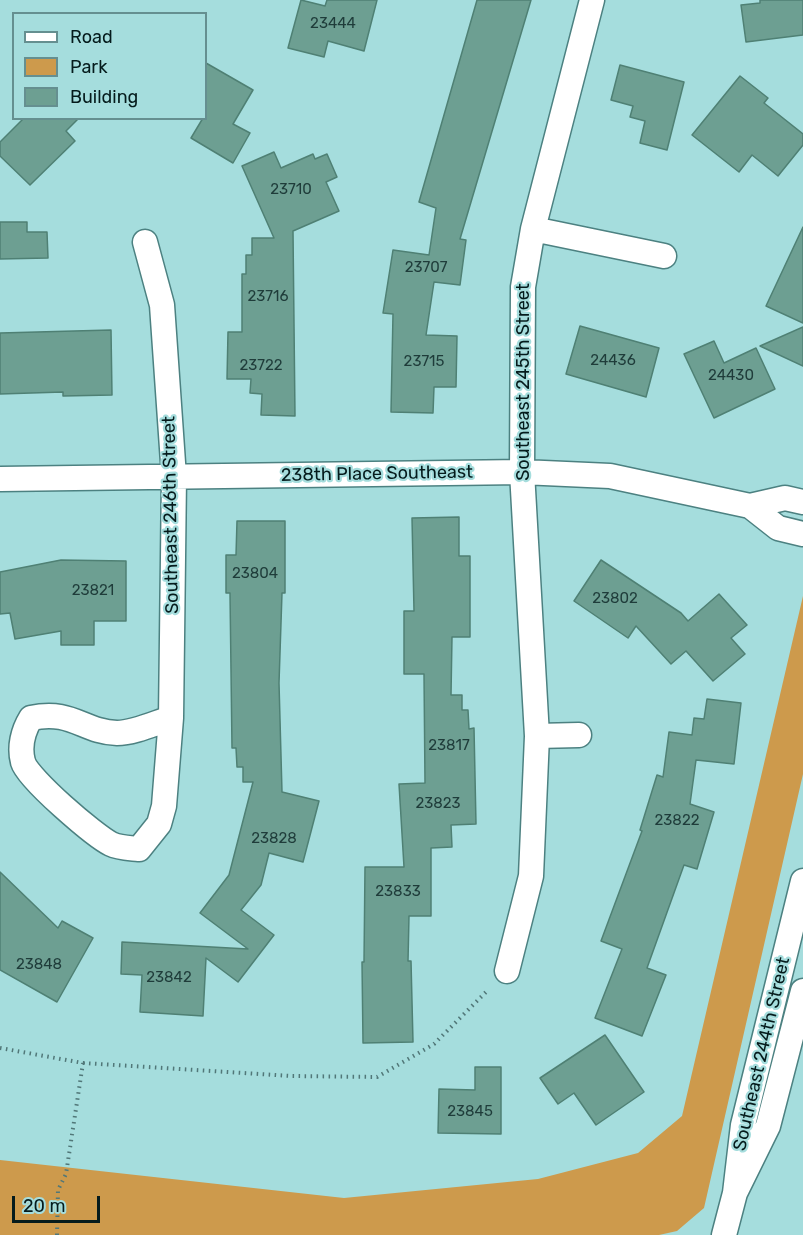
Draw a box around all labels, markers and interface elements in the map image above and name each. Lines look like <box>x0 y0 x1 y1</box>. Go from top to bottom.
legend <box>12 12 207 120</box>
house number: 23444 <box>310 15 356 33</box>
text: Road <box>70 26 113 48</box>
text: Park <box>70 56 107 78</box>
text: Building <box>70 86 138 108</box>
house number: 23710 <box>270 181 312 199</box>
house number: 23707 <box>405 259 447 277</box>
street label: Southeast 245th Street <box>513 283 535 481</box>
house number: 23716 <box>248 288 288 306</box>
house number: 24436 <box>590 352 636 370</box>
house number: 23715 <box>404 353 444 371</box>
house number: 23722 <box>239 357 283 375</box>
house number: 24430 <box>708 367 754 385</box>
street label: Southeast 246th Street <box>158 416 184 614</box>
street label: 238th Place Southeast <box>281 462 473 486</box>
house number: 23804 <box>232 565 278 583</box>
house number: 23821 <box>72 582 114 600</box>
house number: 23802 <box>592 590 638 608</box>
house number: 23817 <box>428 737 470 755</box>
house number: 23823 <box>415 795 461 813</box>
house number: 23822 <box>655 812 699 830</box>
house number: 23828 <box>251 830 297 848</box>
house number: 23833 <box>375 883 421 901</box>
street label: Southeast 244th Street <box>729 955 795 1153</box>
house number: 23848 <box>16 956 62 974</box>
house number: 23842 <box>146 969 192 987</box>
house number: 23845 <box>447 1103 493 1121</box>
scale bar <box>15 1184 104 1222</box>
text: 20 m <box>23 1195 65 1217</box>

